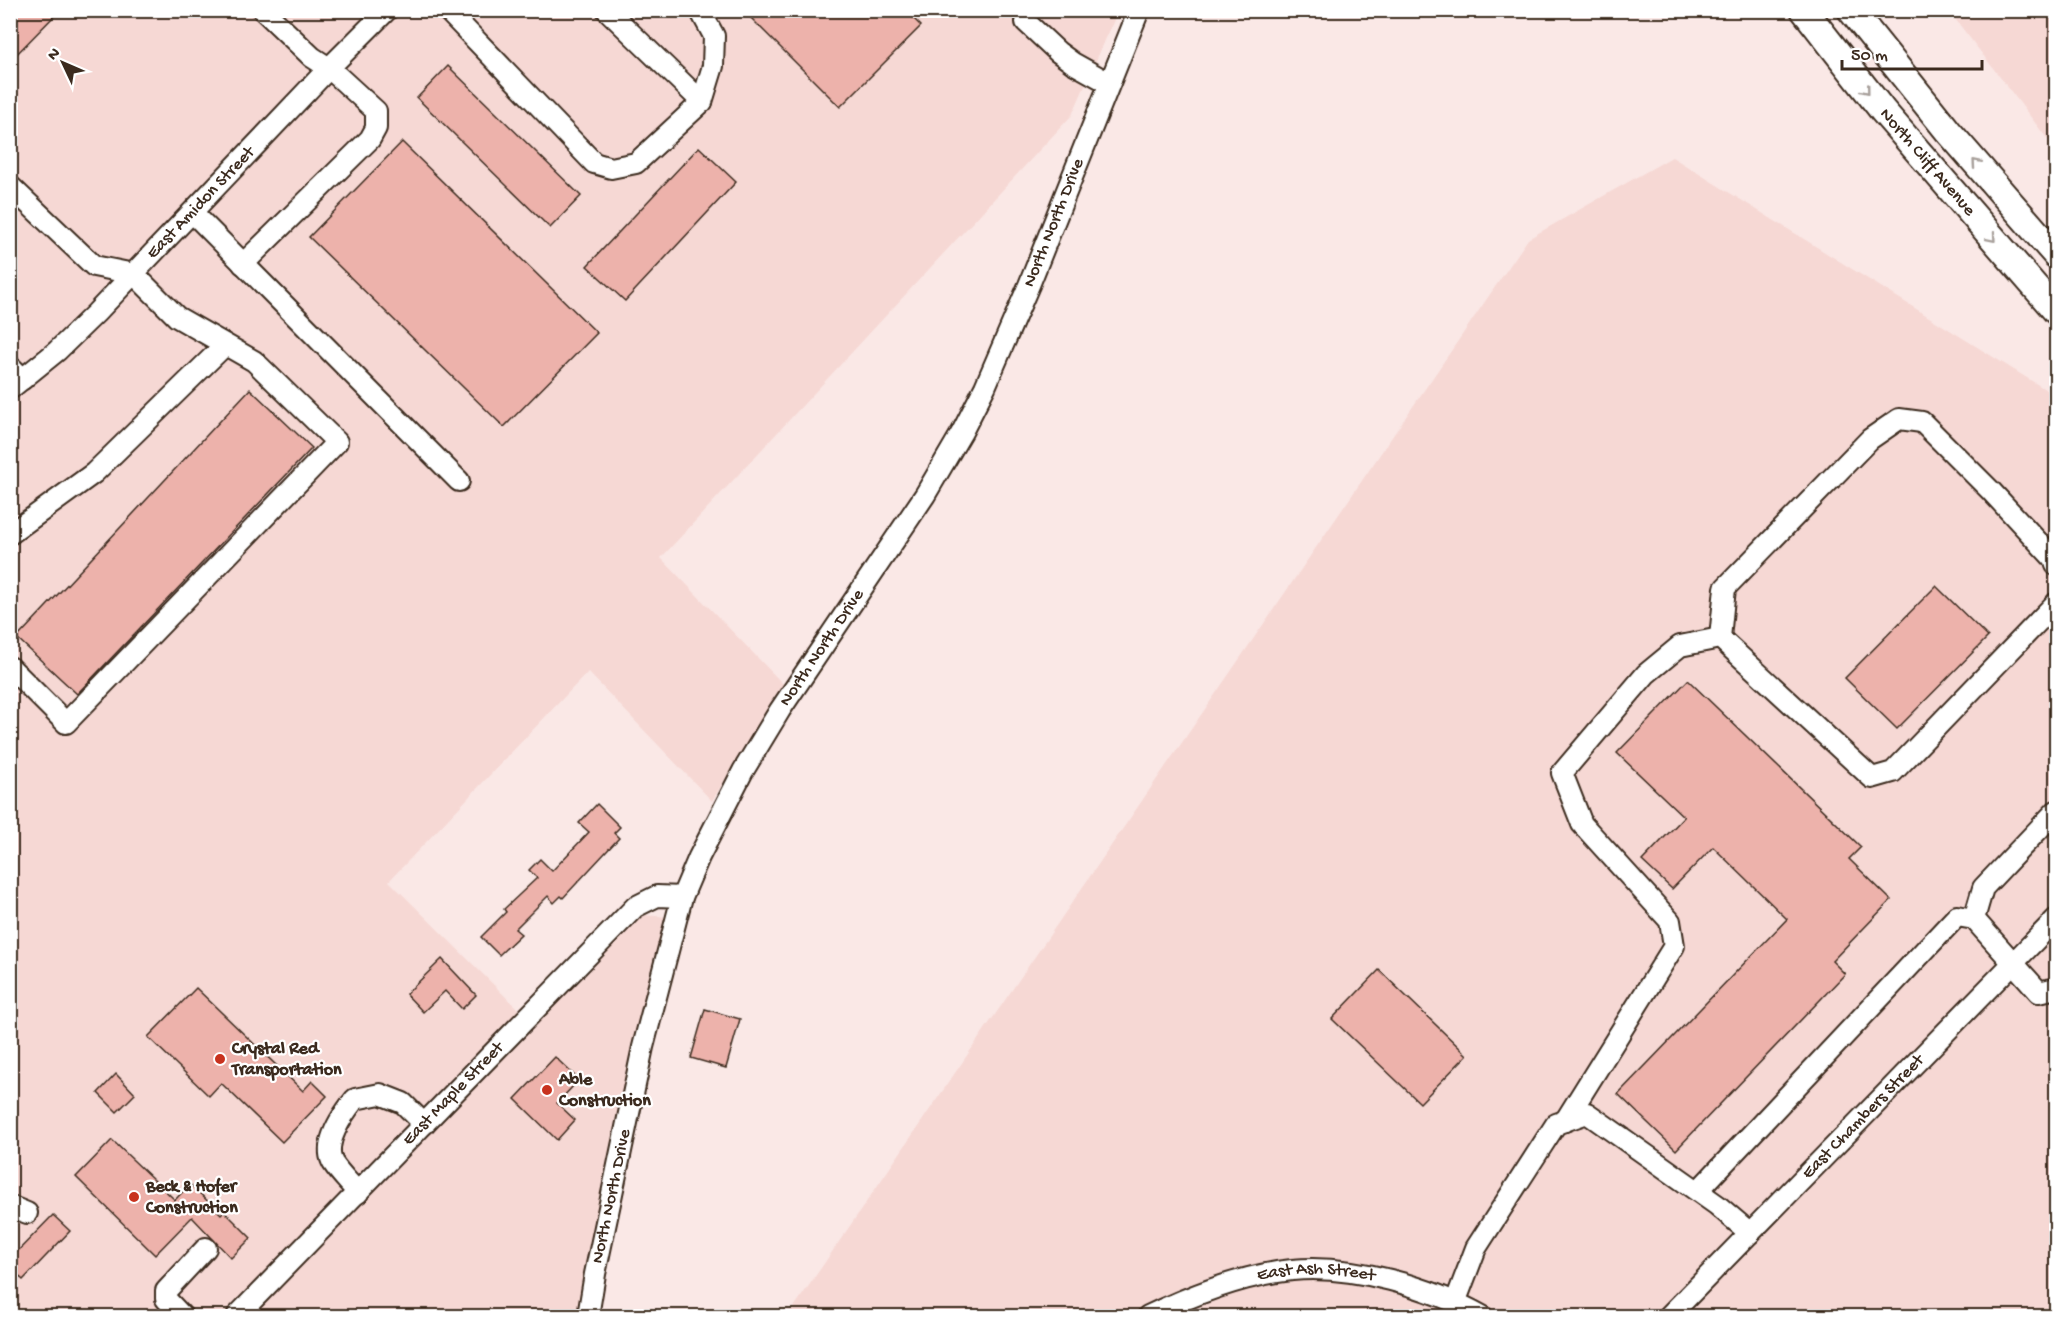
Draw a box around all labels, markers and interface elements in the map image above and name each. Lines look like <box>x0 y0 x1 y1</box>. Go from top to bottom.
north arrow <box>33 33 93 93</box>
scale bar <box>1842 33 1982 71</box>
text: N <box>44 44 66 65</box>
text: 50 m <box>1851 46 1888 67</box>
one-way arrow <box>1859 83 1870 94</box>
street label: North Cliff Avenue <box>1875 104 1980 221</box>
street label: East Amidon Street <box>142 141 260 263</box>
street label: North North Drive <box>1019 155 1089 290</box>
one-way arrow <box>1972 159 1983 170</box>
one-way arrow <box>1985 232 1996 242</box>
street label: North North Drive <box>775 585 869 710</box>
street label: East Maple Street <box>398 1036 509 1150</box>
place label: Crystal Red Transportation <box>230 1039 342 1081</box>
street label: East Chambers Street <box>1798 1049 1930 1184</box>
marker: Crystal Red Transportation <box>213 1052 227 1066</box>
place label: Able Construction <box>558 1070 651 1112</box>
marker: Able Construction <box>540 1083 554 1097</box>
street label: North North Drive <box>587 1127 636 1265</box>
place label: Beck & Hofer Construction <box>145 1177 239 1219</box>
marker: Beck & Hofer Construction <box>127 1190 141 1204</box>
street label: East Ash Street <box>1255 1258 1379 1287</box>

